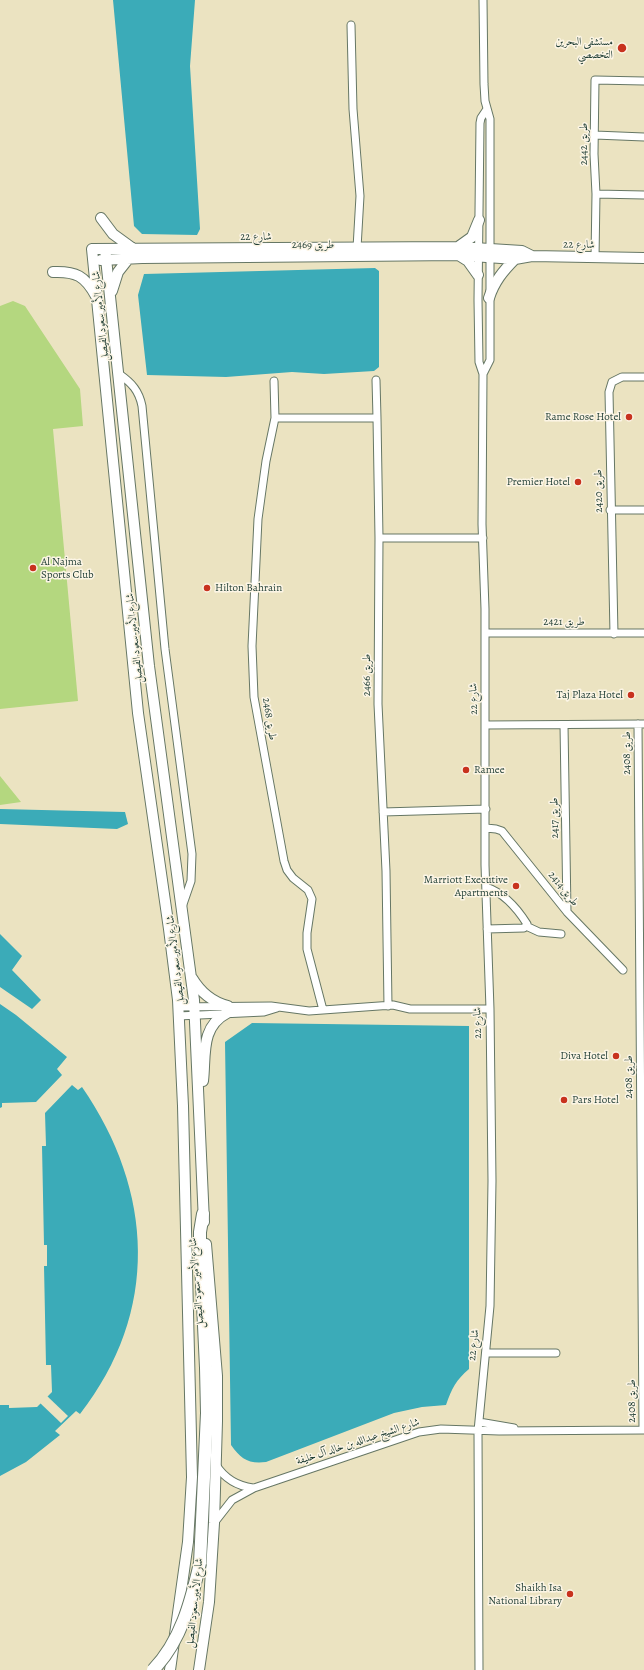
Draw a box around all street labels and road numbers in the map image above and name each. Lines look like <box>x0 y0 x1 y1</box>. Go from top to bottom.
street label: طريق 2442 <box>577 123 591 165</box>
street label: شارع 22 <box>240 230 272 244</box>
street label: طريق 2469 <box>292 238 334 252</box>
street label: شارع 22 <box>563 238 595 252</box>
street label: شارع الأمير سعود الفيصل <box>90 270 112 362</box>
street label: طريق 2420 <box>592 469 606 513</box>
street label: شارع الأمير سعود الفيصل <box>124 592 146 684</box>
street label: طريق 2421 <box>543 615 585 629</box>
street label: طريق 2466 <box>360 654 374 696</box>
street label: شارع 22 <box>467 683 481 715</box>
street label: طريق 2468 <box>259 697 279 741</box>
street label: طريق 2408 <box>620 731 634 775</box>
street label: طريق 2417 <box>548 797 562 839</box>
street label: طريق 2414 <box>545 869 581 909</box>
street label: شارع الأمير سعود الفيصل <box>164 914 188 1006</box>
street label: شارع 22 <box>471 1007 485 1039</box>
street label: طريق 2408 <box>622 1055 636 1099</box>
street label: شارع الأمير سعود الفيصل <box>186 1237 208 1329</box>
street label: شارع 22 <box>466 1329 482 1361</box>
street label: طريق 2408 <box>625 1379 639 1423</box>
street label: شارع الشيخ عبدالله بن خالد آل خليفة <box>295 1416 421 1468</box>
street label: شارع الأمير سعود الفيصل <box>184 1557 206 1649</box>

